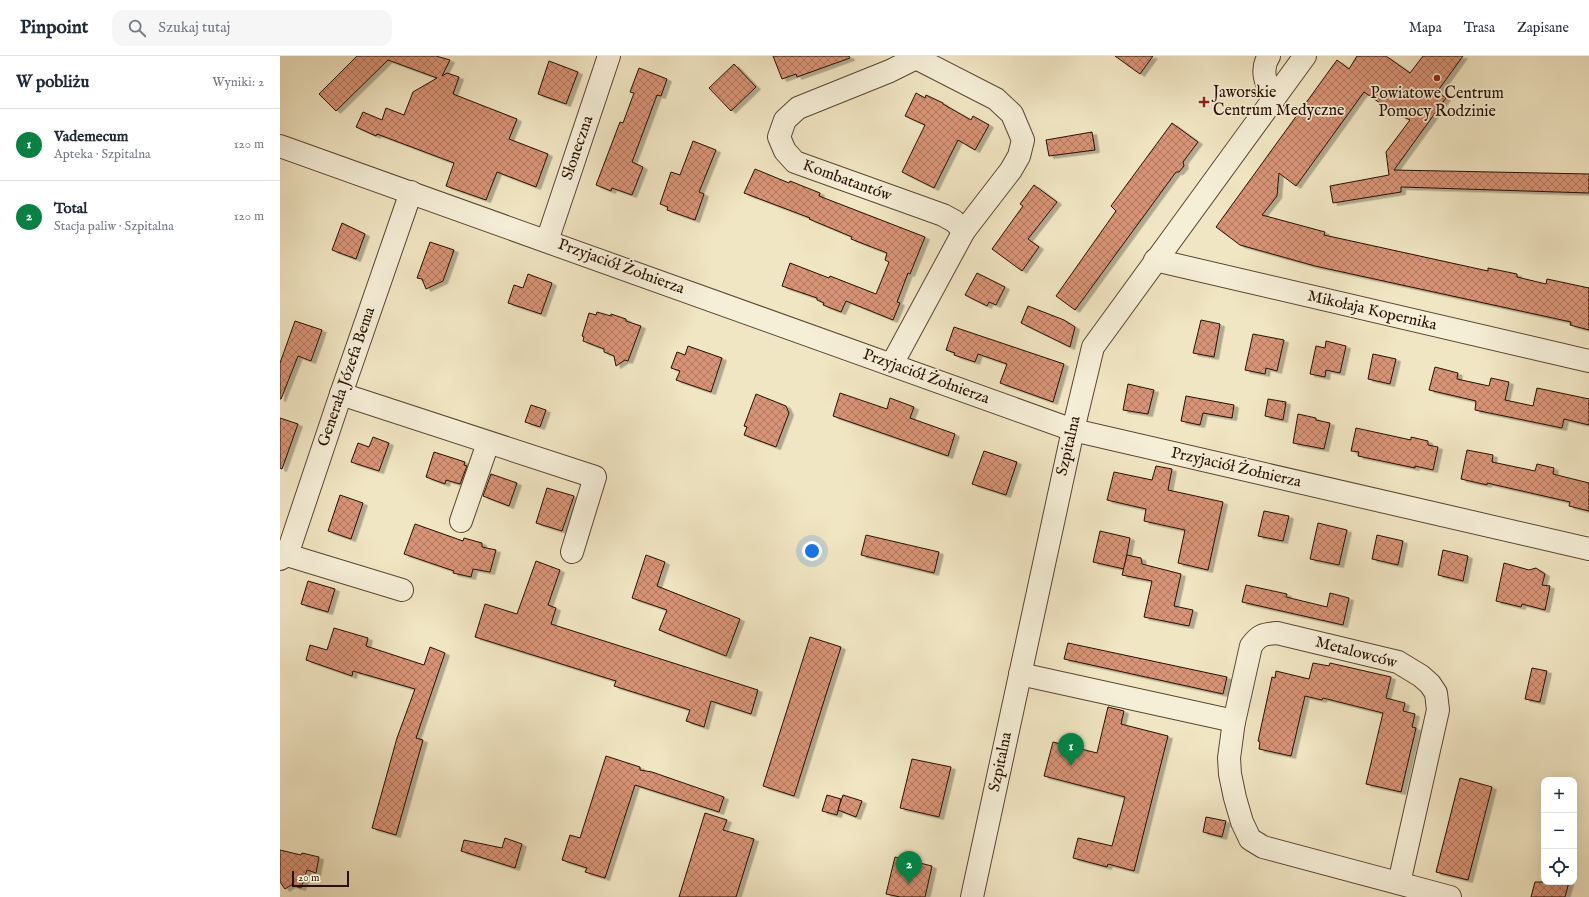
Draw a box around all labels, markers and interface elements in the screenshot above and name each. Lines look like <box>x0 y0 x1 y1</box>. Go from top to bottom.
search box <box>112 10 392 46</box>
text: Pinpoint <box>20 16 88 40</box>
icon: search <box>126 17 148 39</box>
text: Szukaj tutaj <box>158 18 230 37</box>
text: Mapa <box>1409 19 1442 37</box>
text: Trasa <box>1464 19 1495 37</box>
text: Zapisane <box>1517 19 1569 37</box>
text: W pobliżu <box>16 72 89 93</box>
marker: Powiatowe Centrum Pomocy Rodzinie <box>1432 73 1442 83</box>
text: Wyniki: 2 <box>212 74 264 91</box>
place label: Jaworskie Centrum Medyczne <box>1211 83 1344 121</box>
place label: Powiatowe Centrum Pomocy Rodzinie <box>1370 84 1504 122</box>
marker: Jaworskie Centrum Medyczne <box>1198 96 1210 108</box>
street label: Słoneczna <box>558 113 598 183</box>
text: Vademecum <box>54 127 128 146</box>
text: 1 <box>27 136 31 153</box>
text: 120 m <box>234 136 264 153</box>
text: Apteka · Szpitalna <box>54 146 151 163</box>
street label: Kombatantów <box>800 156 895 207</box>
text: Total <box>54 199 87 218</box>
text: 2 <box>26 208 32 225</box>
text: 120 m <box>234 208 264 225</box>
text: Stacja paliw · Szpitalna <box>54 218 174 235</box>
street label: Przyjaciół Żołnierza <box>555 233 688 299</box>
street label: Mikołaja Kopernika <box>1305 286 1439 336</box>
street label: Generała Józefa Bema <box>314 304 380 449</box>
street label: Przyjaciół Żołnierza <box>860 343 993 409</box>
street label: Szpitalna <box>1052 414 1086 478</box>
street label: Przyjaciół Żołnierza <box>1169 441 1304 493</box>
your location <box>802 541 822 561</box>
street label: Metalowców <box>1313 633 1399 674</box>
street label: Szpitalna <box>985 730 1017 794</box>
pin: 1 <box>1058 733 1084 766</box>
map controls <box>1541 777 1577 885</box>
button: + <box>1541 777 1577 813</box>
button: − <box>1541 813 1577 849</box>
button: locate <box>1541 849 1577 885</box>
pin: 2 <box>896 851 922 884</box>
scale bar <box>292 869 349 888</box>
text: 20 m <box>298 871 319 885</box>

